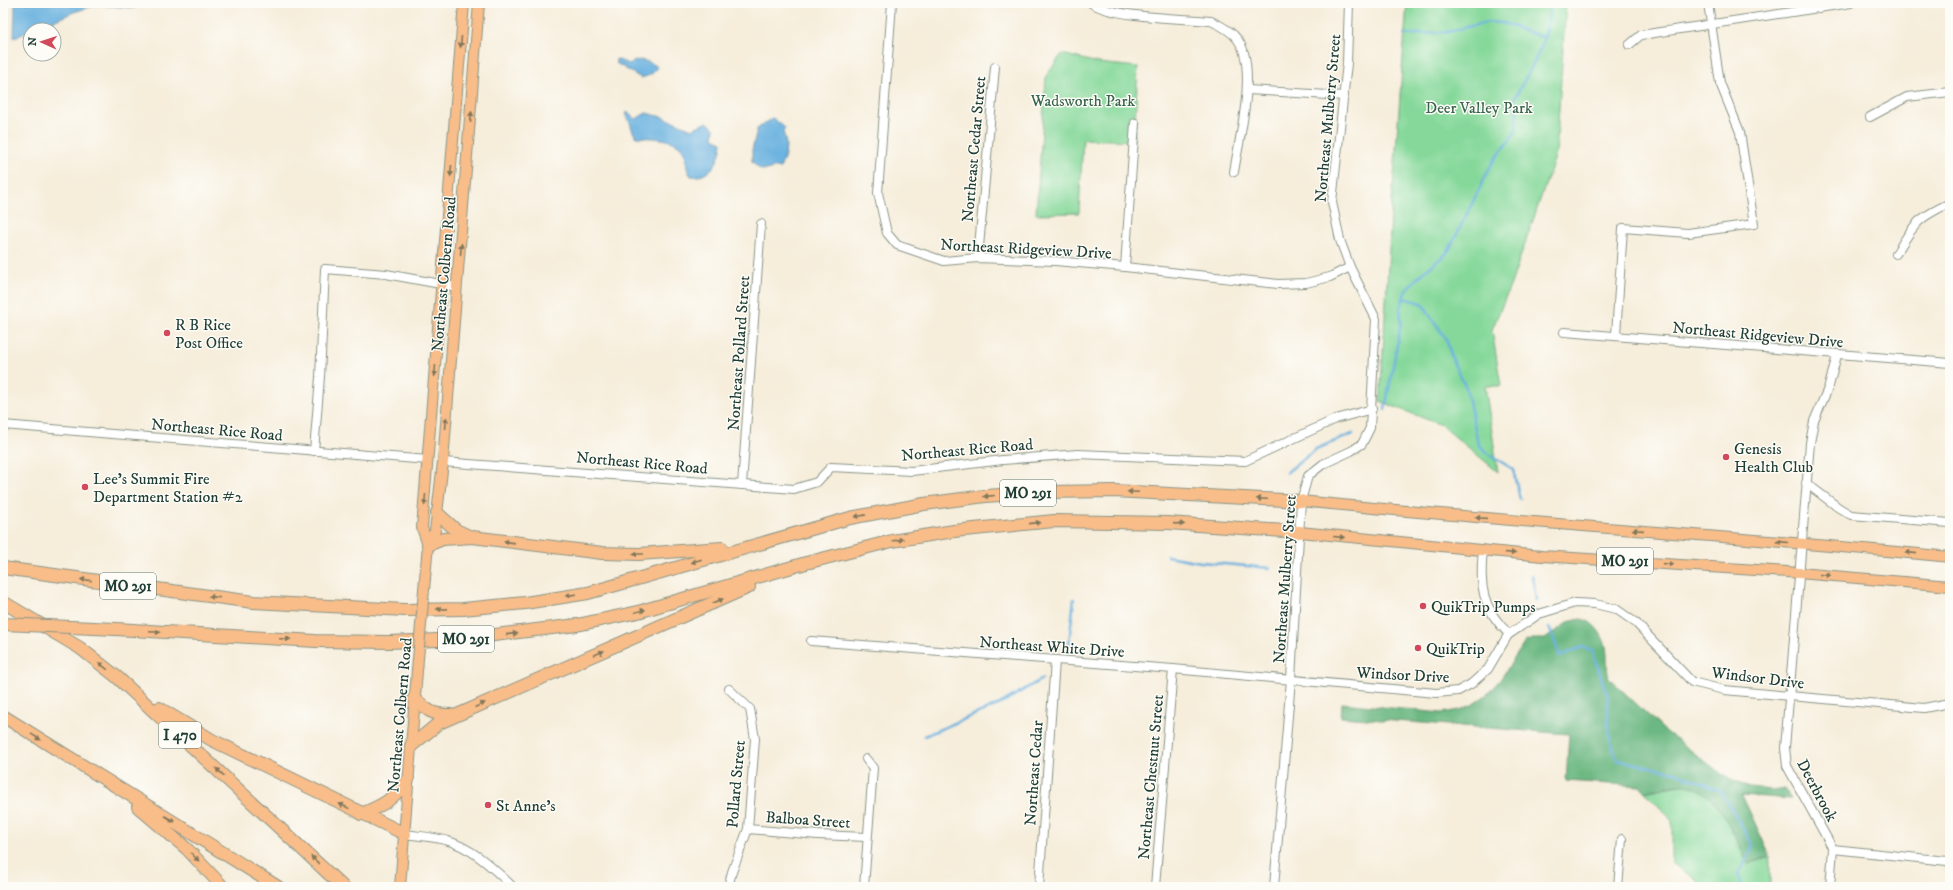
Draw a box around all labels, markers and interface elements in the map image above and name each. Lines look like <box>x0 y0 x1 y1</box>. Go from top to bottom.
north arrow <box>22 22 62 62</box>
street label: Northeast Mulberry Street <box>1311 33 1345 203</box>
one-way arrow <box>458 36 465 48</box>
text: N <box>26 37 40 46</box>
street label: Northeast Cedar Street <box>958 75 990 223</box>
park label: Wadsworth Park <box>1030 91 1135 111</box>
park label: Deer Valley Park <box>1425 98 1533 118</box>
one-way arrow <box>467 111 474 123</box>
one-way arrow <box>447 165 454 177</box>
street label: Northeast Colbern Road <box>427 196 461 352</box>
street label: Northeast Ridgeview Drive <box>940 235 1112 263</box>
one-way arrow <box>457 243 464 255</box>
street label: Northeast Pollard Street <box>724 275 754 431</box>
place label: R B Rice Post Office <box>175 315 243 353</box>
street label: Northeast Ridgeview Drive <box>1672 318 1845 352</box>
marker: R B Rice Post Office <box>162 328 172 338</box>
one-way arrow <box>431 365 438 377</box>
street label: Northeast Rice Road <box>150 414 284 446</box>
one-way arrow <box>443 417 450 429</box>
street label: Northeast Rice Road <box>900 434 1034 466</box>
place label: Genesis Health Club <box>1734 439 1813 477</box>
street label: Northeast Rice Road <box>575 447 709 479</box>
marker: Genesis Health Club <box>1721 452 1731 462</box>
place label: Lee's Summit Fire Department Station #2 <box>93 469 243 507</box>
road number: MO 291 <box>1000 480 1056 506</box>
marker: Lee's Summit Fire Department Station #2 <box>80 482 90 492</box>
one-way arrow <box>1127 489 1139 496</box>
one-way arrow <box>983 493 995 500</box>
one-way arrow <box>421 494 428 506</box>
street label: Northeast Mulberry Street <box>1269 494 1301 664</box>
one-way arrow <box>1256 496 1268 503</box>
one-way arrow <box>854 513 866 519</box>
one-way arrow <box>1475 514 1487 521</box>
one-way arrow <box>1029 520 1041 526</box>
one-way arrow <box>1173 520 1185 527</box>
one-way arrow <box>1632 527 1644 534</box>
one-way arrow <box>1333 534 1345 540</box>
one-way arrow <box>892 537 904 543</box>
one-way arrow <box>1776 538 1788 545</box>
one-way arrow <box>503 539 515 545</box>
road number: MO 291 <box>1597 548 1653 574</box>
one-way arrow <box>1504 549 1516 556</box>
one-way arrow <box>1905 550 1917 556</box>
one-way arrow <box>631 551 644 557</box>
one-way arrow <box>690 558 702 564</box>
one-way arrow <box>1662 560 1674 567</box>
one-way arrow <box>1819 571 1831 578</box>
road number: MO 291 <box>100 573 156 599</box>
one-way arrow <box>80 577 92 583</box>
one-way arrow <box>565 593 577 599</box>
one-way arrow <box>208 594 221 600</box>
one-way arrow <box>712 597 724 603</box>
place label: QuikTrip Pumps <box>1431 597 1536 617</box>
marker: QuikTrip Pumps <box>1418 601 1428 611</box>
one-way arrow <box>435 606 448 612</box>
one-way arrow <box>634 608 647 614</box>
road number: MO 291 <box>438 626 494 652</box>
one-way arrow <box>149 628 161 635</box>
one-way arrow <box>506 631 518 637</box>
street label: Northeast White Drive <box>979 632 1126 662</box>
one-way arrow <box>279 636 291 643</box>
street label: Northeast Colbern Road <box>383 637 417 793</box>
place label: QuikTrip <box>1426 639 1485 659</box>
marker: QuikTrip <box>1413 643 1423 653</box>
one-way arrow <box>593 650 604 656</box>
one-way arrow <box>97 662 108 670</box>
street label: Windsor Drive <box>1709 662 1806 694</box>
street label: Windsor Drive <box>1355 663 1450 687</box>
street label: Northeast Chestnut Street <box>1134 694 1168 861</box>
one-way arrow <box>474 702 485 708</box>
street label: Northeast Cedar <box>1020 720 1048 826</box>
road number: I 470 <box>159 722 201 748</box>
one-way arrow <box>31 733 41 741</box>
street label: Pollard Street <box>722 739 750 829</box>
street label: Deerbrook <box>1792 756 1842 825</box>
one-way arrow <box>215 767 225 776</box>
place label: St Anne's <box>496 796 556 816</box>
marker: St Anne's <box>483 800 493 810</box>
one-way arrow <box>338 803 350 809</box>
street label: Balboa Street <box>765 807 851 833</box>
one-way arrow <box>165 815 175 823</box>
one-way arrow <box>190 852 199 862</box>
one-way arrow <box>310 856 320 865</box>

